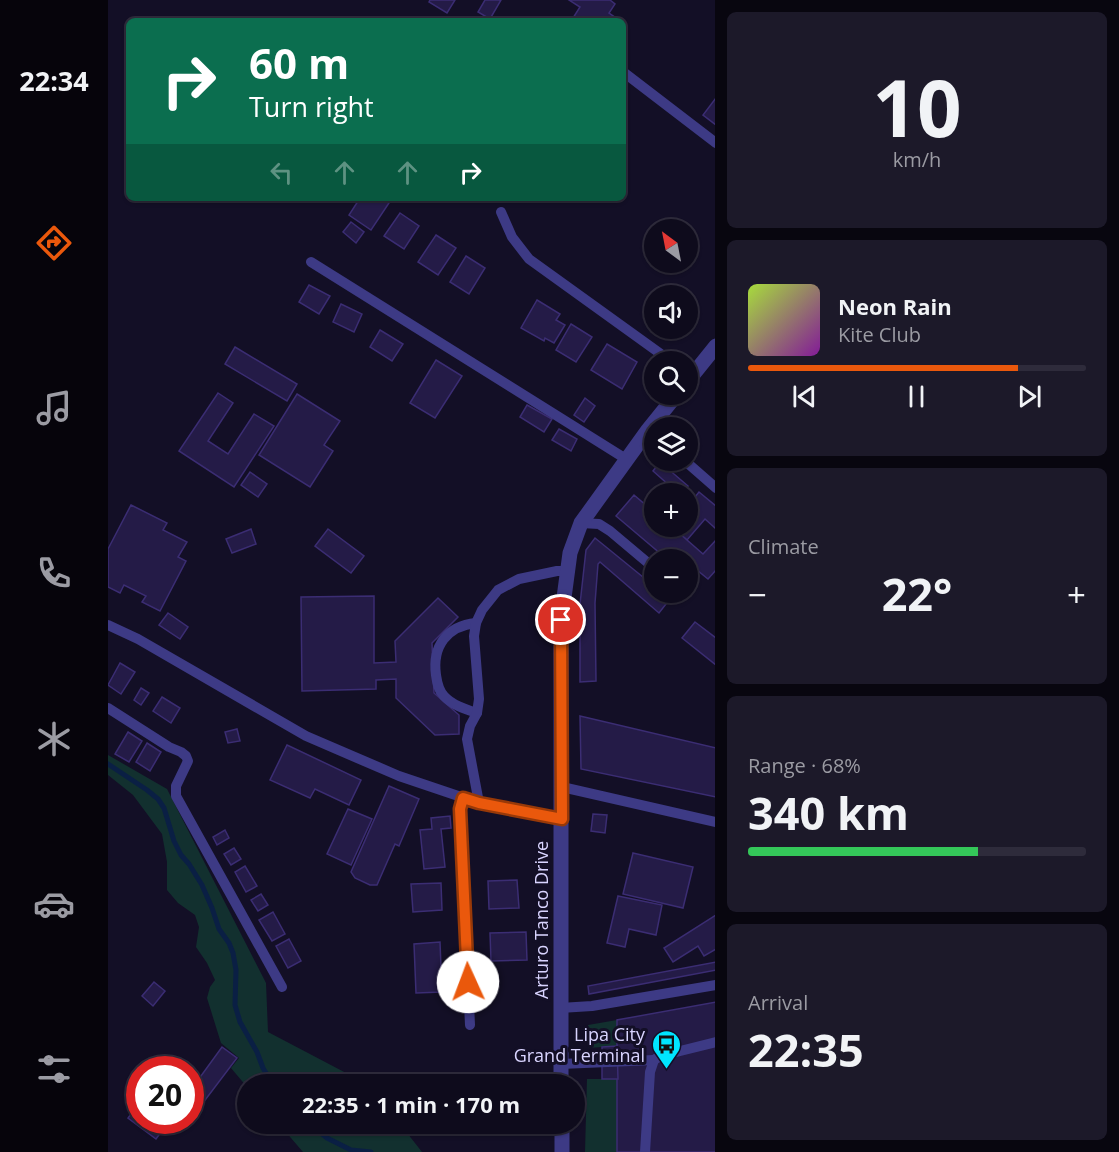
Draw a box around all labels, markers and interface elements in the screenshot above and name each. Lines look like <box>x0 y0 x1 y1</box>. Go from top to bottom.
text: 60 m <box>249 34 349 91</box>
icon: right <box>150 42 228 120</box>
text: 10 <box>872 54 962 160</box>
text: 22:34 <box>19 62 89 99</box>
text: Turn right <box>249 88 374 125</box>
text: km/h <box>893 146 941 173</box>
icon: left <box>265 156 298 189</box>
icon: ahead <box>328 156 361 189</box>
icon: ahead <box>391 156 424 189</box>
icon: right <box>454 156 487 189</box>
north arrow <box>644 219 698 273</box>
map controls <box>644 219 698 603</box>
icon: directions <box>33 222 75 264</box>
button: sound <box>644 285 698 339</box>
text: Neon Rain <box>838 291 952 321</box>
text: Kite Club <box>838 321 921 348</box>
button: search <box>644 351 698 405</box>
icon: previous <box>788 380 821 413</box>
icon: pause <box>900 380 933 413</box>
icon: next <box>1013 380 1046 413</box>
icon: music <box>33 387 75 429</box>
button: layers <box>644 417 698 471</box>
button: + <box>644 483 698 537</box>
text: Climate <box>748 533 819 560</box>
button: − <box>644 549 698 603</box>
icon: phone <box>33 552 75 594</box>
text: 22° <box>882 563 952 624</box>
text: − <box>748 572 767 617</box>
text: + <box>1067 572 1086 617</box>
pin <box>535 594 586 645</box>
icon: arrive <box>544 603 577 636</box>
icon: climate <box>33 718 75 760</box>
text: Range · 68% <box>748 752 861 779</box>
text: 340 km <box>748 782 909 843</box>
street label: Arturo Tanco Drive <box>529 841 553 999</box>
icon: car <box>33 883 75 925</box>
position arrow <box>436 950 500 1014</box>
text: Arrival <box>748 989 808 1016</box>
text: 22:35 <box>748 1019 864 1080</box>
place label: Lipa City Grand Terminal <box>514 1022 646 1067</box>
bus stop icon: Lipa City Grand Terminal <box>650 1028 682 1070</box>
icon: filters <box>33 1048 75 1090</box>
speed limit sign: 20 <box>126 1056 204 1134</box>
text: 22:35 · 1 min · 170 m <box>302 1089 520 1119</box>

